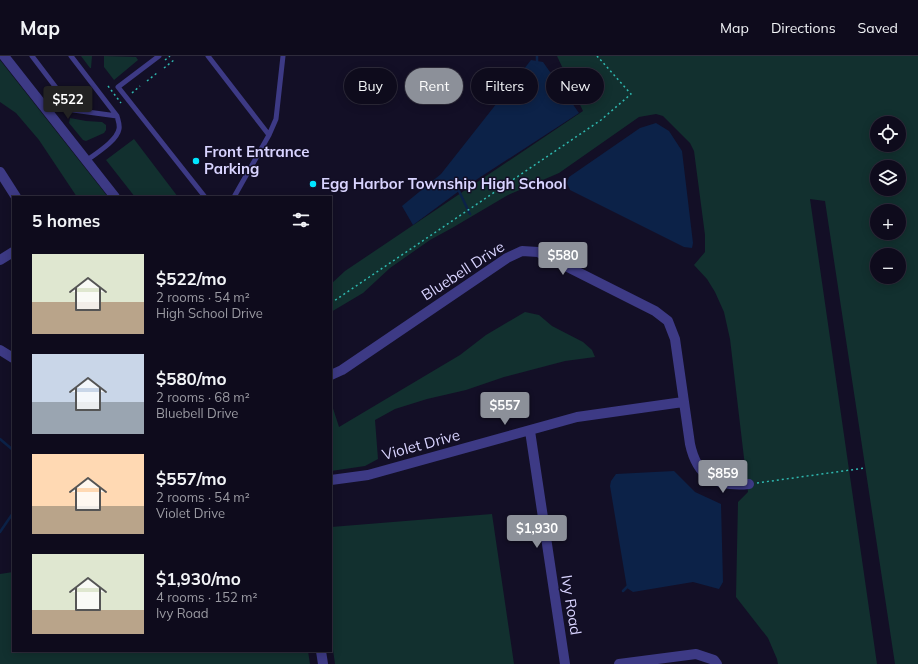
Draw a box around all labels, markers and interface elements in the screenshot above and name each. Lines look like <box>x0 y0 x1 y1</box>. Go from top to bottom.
text: Map <box>20 16 60 40</box>
text: Map <box>720 19 749 37</box>
text: Directions <box>771 19 836 37</box>
text: Saved <box>858 19 898 37</box>
chip: Buy <box>344 68 397 104</box>
chip: Rent <box>405 68 463 104</box>
chip: Filters <box>471 68 538 104</box>
chip: New <box>546 68 604 104</box>
pin: $522 <box>44 86 92 120</box>
text: $522 <box>52 91 84 107</box>
map controls <box>870 116 906 284</box>
button: locate <box>870 116 906 152</box>
place label: Front Entrance Parking <box>204 142 309 178</box>
marker: Front Entrance Parking <box>191 156 201 166</box>
button: layers <box>870 160 906 196</box>
place label: Egg Harbor Township High School <box>321 174 567 193</box>
marker: Egg Harbor Township High School <box>308 179 318 189</box>
button: + <box>870 204 906 240</box>
icon: filters <box>290 209 312 231</box>
text: 5 homes <box>32 210 100 231</box>
street label: Bluebell Drive <box>418 237 508 304</box>
pin: $580 <box>539 242 587 276</box>
text: $580 <box>547 247 579 263</box>
button: − <box>870 248 906 284</box>
text: $522/mo <box>156 268 227 289</box>
icon: home <box>64 270 112 318</box>
text: 2 rooms · 54 m² <box>156 289 250 305</box>
text: High School Drive <box>156 305 263 321</box>
text: $580/mo <box>156 368 227 389</box>
icon: home <box>64 370 112 418</box>
text: 2 rooms · 68 m² <box>156 389 250 405</box>
pin: $557 <box>481 392 529 426</box>
text: $557 <box>489 397 521 413</box>
text: Bluebell Drive <box>156 405 238 421</box>
street label: Violet Drive <box>380 425 462 464</box>
pin: $859 <box>699 460 747 494</box>
text: $859 <box>707 465 739 481</box>
text: $557/mo <box>156 468 227 489</box>
icon: home <box>64 470 112 518</box>
text: 2 rooms · 54 m² <box>156 489 250 505</box>
text: Violet Drive <box>156 505 225 521</box>
pin: $1,930 <box>504 515 570 549</box>
text: $1,930 <box>516 520 558 536</box>
text: $1,930/mo <box>156 568 241 589</box>
icon: home <box>64 570 112 618</box>
street label: Ivy Road <box>557 573 586 636</box>
text: 4 rooms · 152 m² <box>156 589 257 605</box>
text: Ivy Road <box>156 605 209 621</box>

